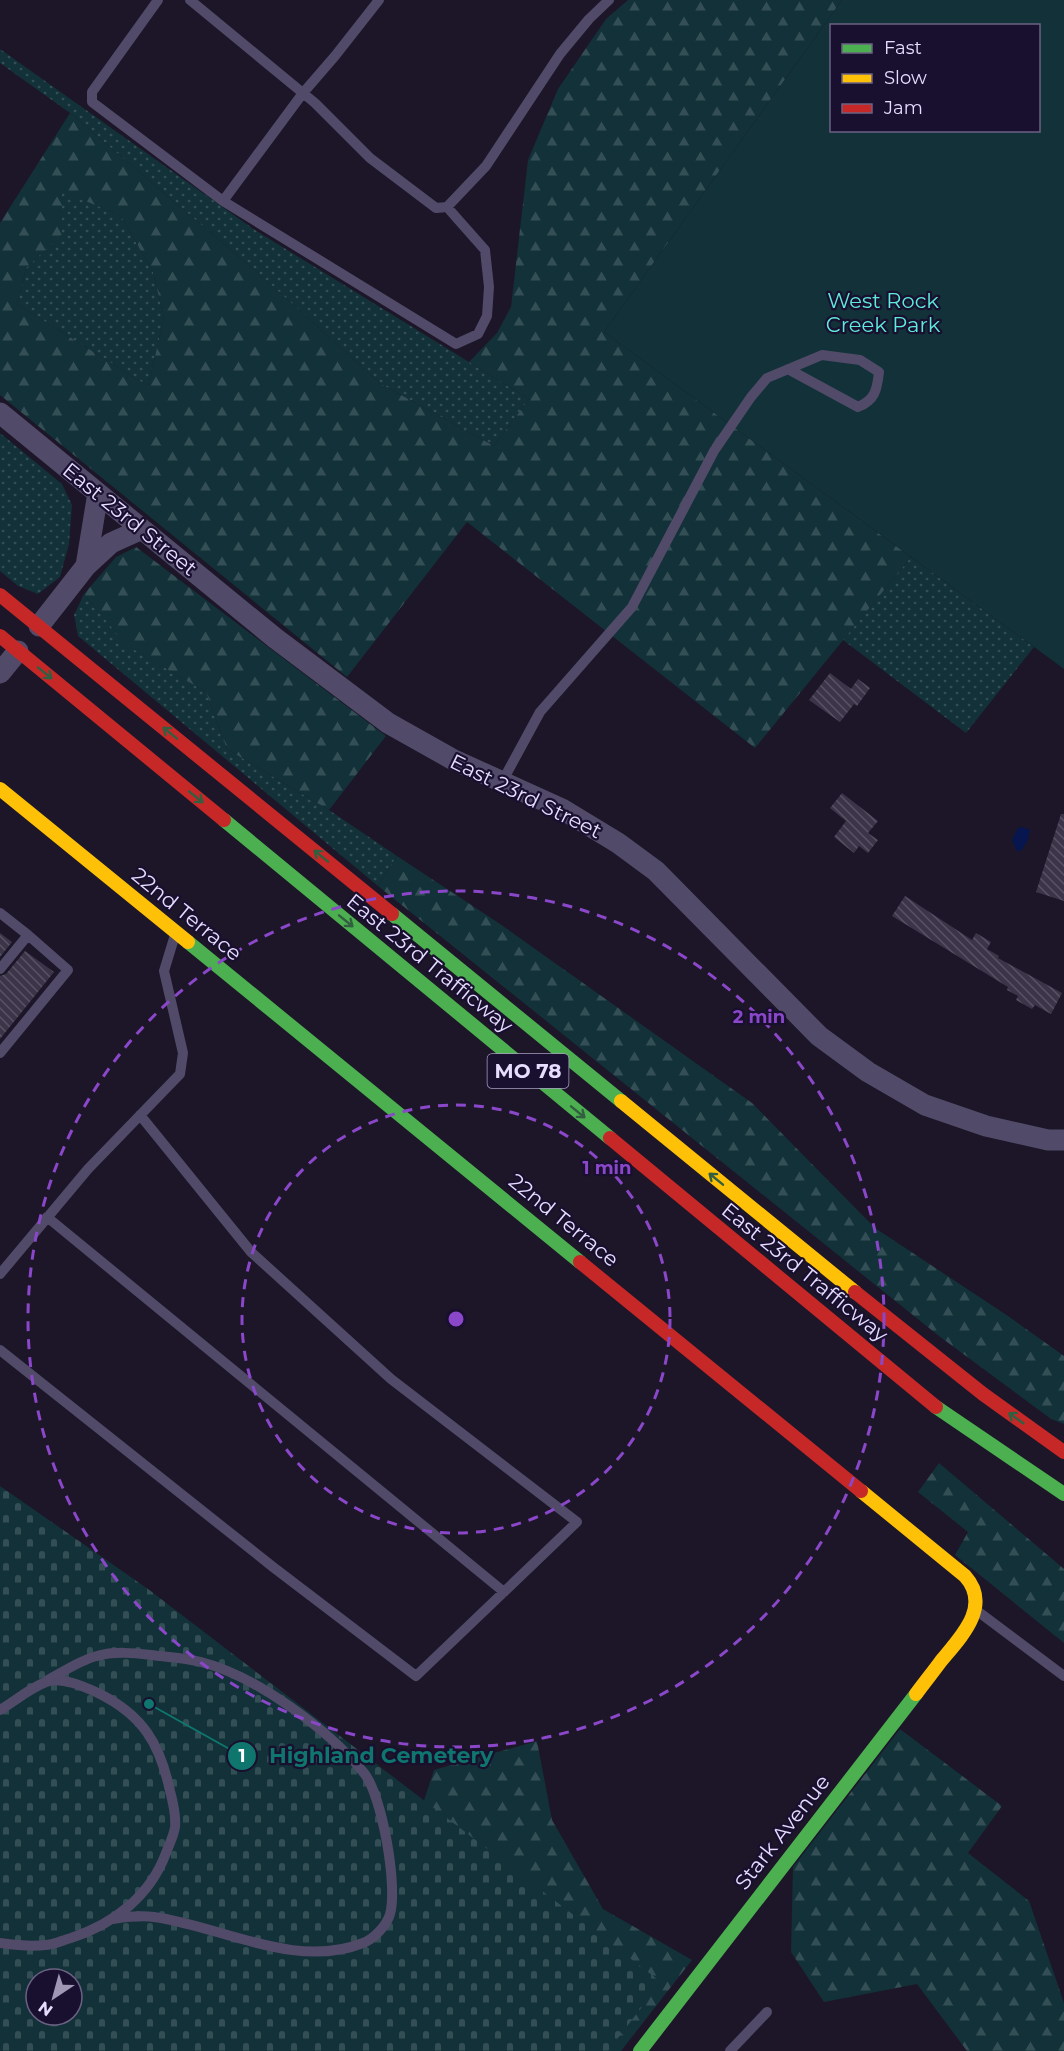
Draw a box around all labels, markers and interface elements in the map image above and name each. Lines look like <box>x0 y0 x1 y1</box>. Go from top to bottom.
legend <box>830 24 1040 132</box>
text: Fast <box>884 37 922 59</box>
text: Slow <box>884 67 927 89</box>
text: Jam <box>883 97 923 119</box>
park label: West Rock Creek Park <box>826 288 941 337</box>
street label: East 23rd Street <box>58 457 202 581</box>
one-way arrow <box>37 666 52 680</box>
one-way arrow <box>162 727 178 740</box>
street label: East 23rd Street <box>446 748 606 844</box>
one-way arrow <box>188 790 203 804</box>
one-way arrow <box>313 850 329 863</box>
street label: 22nd Terrace <box>127 862 247 966</box>
street label: East 23rd Trafficway <box>342 888 519 1038</box>
one-way arrow <box>338 914 353 928</box>
text: 2 min <box>733 1006 785 1028</box>
road number: MO 78 <box>488 1054 568 1088</box>
one-way arrow <box>570 1105 585 1119</box>
text: 1 min <box>583 1157 631 1179</box>
street label: 22nd Terrace <box>504 1168 624 1272</box>
one-way arrow <box>708 1172 724 1185</box>
street label: East 23rd Trafficway <box>717 1197 894 1347</box>
centre of rings <box>446 1309 466 1329</box>
one-way arrow <box>1009 1412 1025 1424</box>
callout: Highland Cemetery <box>227 1736 505 1776</box>
text: Highland Cemetery <box>269 1742 494 1769</box>
text: 1 <box>238 1745 246 1767</box>
street label: Stark Avenue <box>729 1770 835 1894</box>
north arrow <box>24 1967 84 2027</box>
text: N <box>35 1997 56 2020</box>

